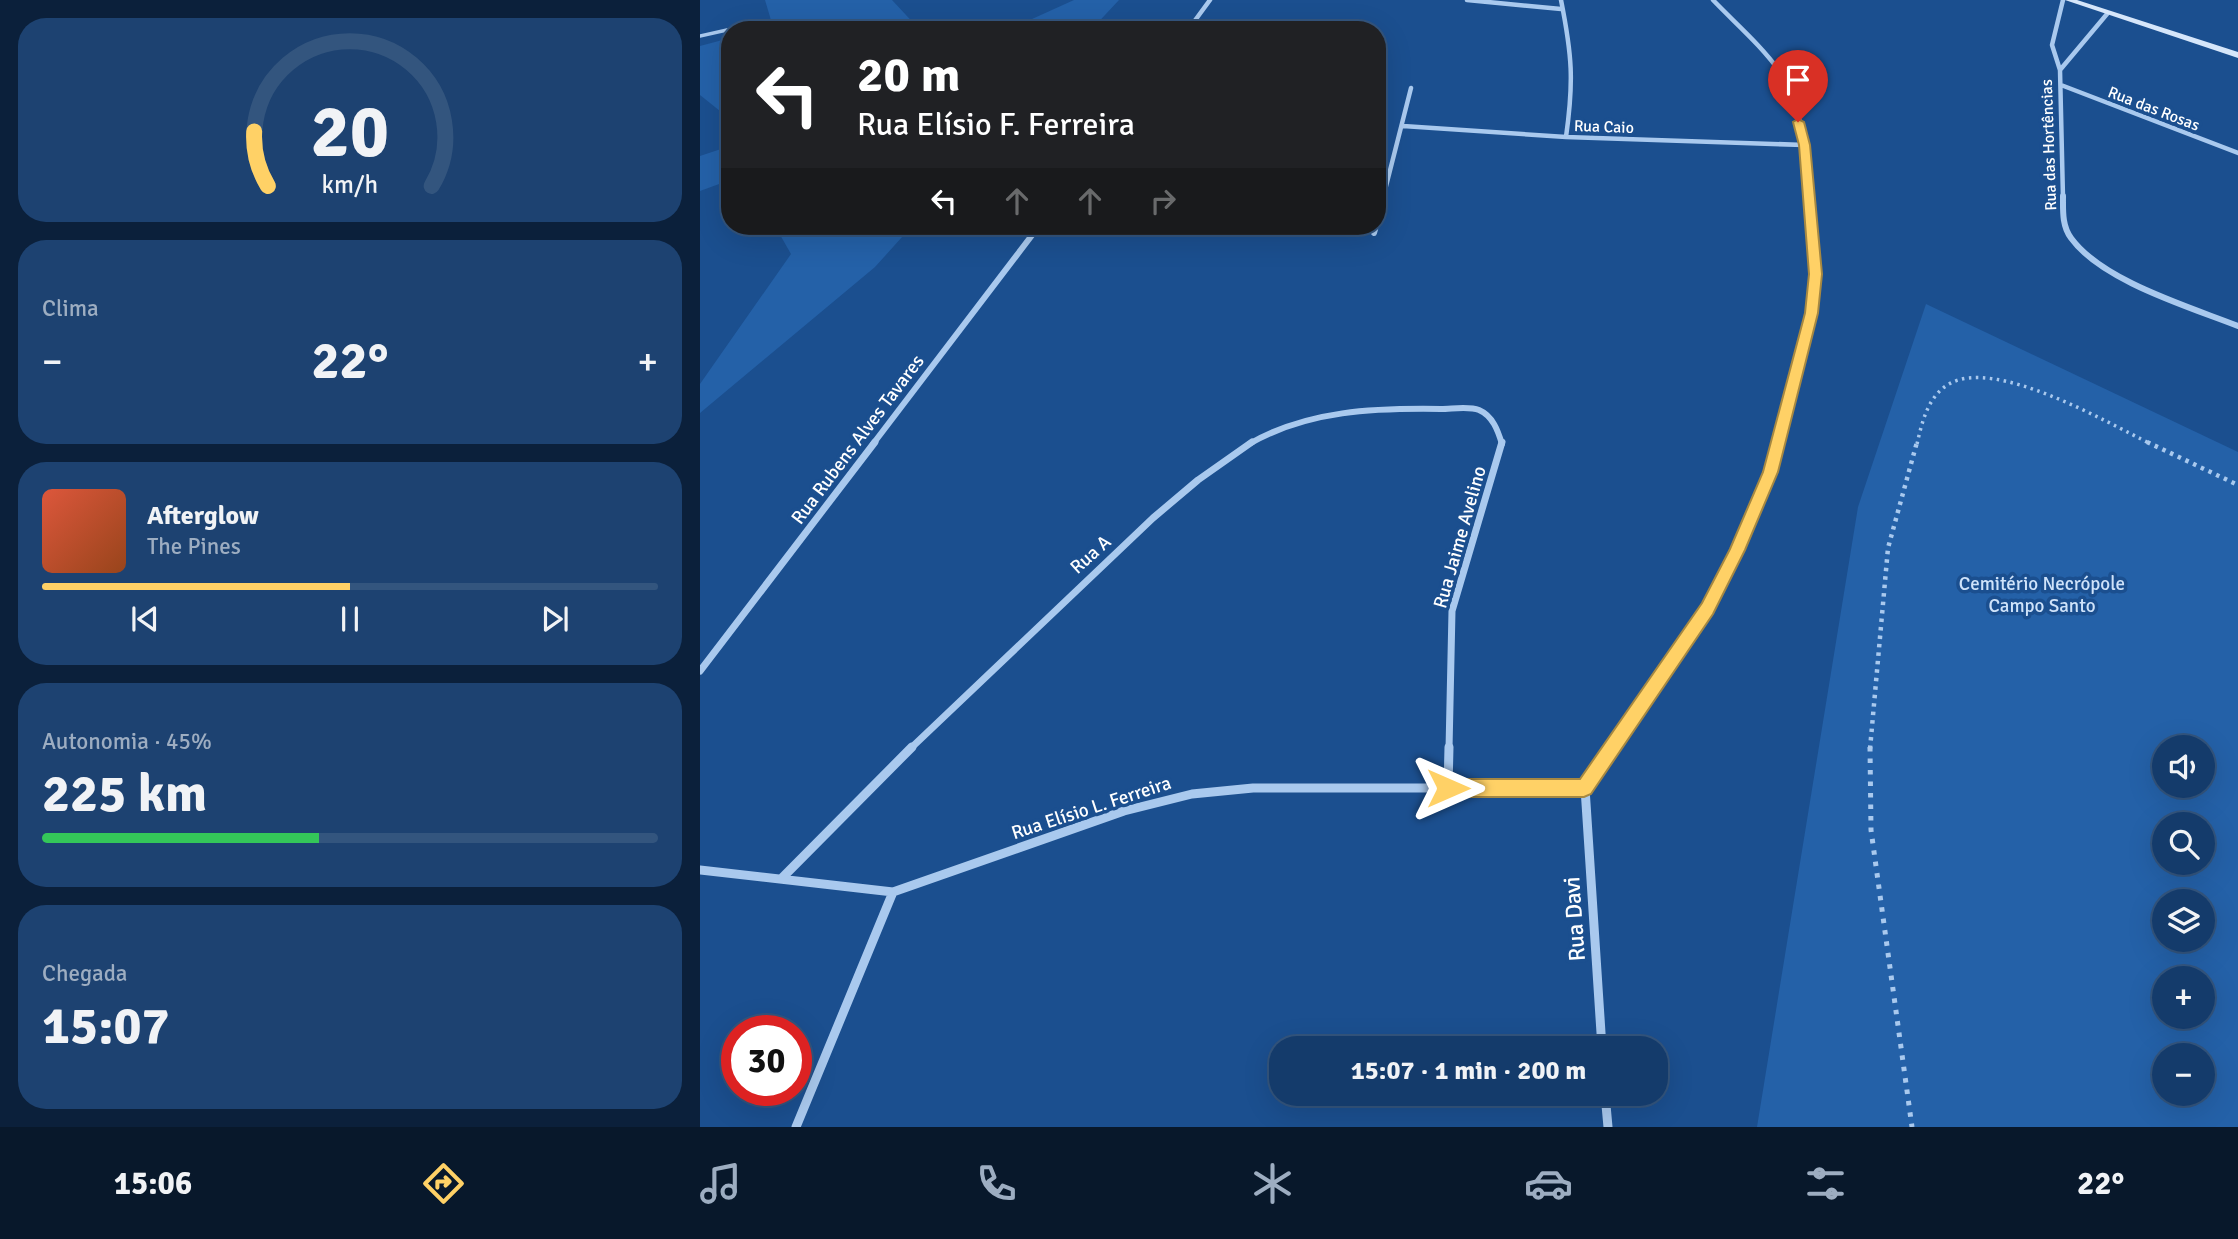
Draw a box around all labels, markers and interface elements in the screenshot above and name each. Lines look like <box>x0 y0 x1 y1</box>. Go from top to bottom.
text: 20 m <box>857 45 960 105</box>
icon: left <box>742 49 833 140</box>
pin <box>1768 50 1828 122</box>
icon: arrive <box>1779 61 1817 99</box>
street label: Rua das Hortências <box>2037 79 2061 211</box>
street label: Rua das Rosas <box>2105 82 2202 136</box>
text: 20 <box>311 88 389 177</box>
text: Rua Elísio F. Ferreira <box>857 105 1135 144</box>
street label: Rua Caio <box>1574 116 1634 138</box>
text: km/h <box>322 169 378 200</box>
icon: left <box>925 182 963 220</box>
icon: ahead <box>998 182 1036 220</box>
icon: ahead <box>1071 182 1109 220</box>
icon: right <box>1144 182 1182 220</box>
text: Clima <box>42 294 99 323</box>
text: 22° <box>312 329 388 393</box>
text: − <box>42 338 63 385</box>
text: + <box>637 338 658 385</box>
street label: Rua Rubens Alves Tavares <box>786 350 929 529</box>
street label: Rua Jaime Avelino <box>1428 463 1492 611</box>
text: Afterglow <box>147 500 259 532</box>
street label: Rua A <box>1065 530 1116 579</box>
text: The Pines <box>147 532 241 561</box>
park label: Cemitério Necrópole Campo Santo <box>1959 572 2125 618</box>
icon: previous <box>126 600 164 638</box>
icon: pause <box>331 600 369 638</box>
icon: next <box>536 600 574 638</box>
text: Autonomia · 45% <box>42 727 212 756</box>
map controls <box>2152 735 2215 1106</box>
button: sound <box>2152 735 2215 798</box>
position arrow <box>1411 751 1485 825</box>
text: 225 km <box>42 762 207 826</box>
street label: Rua Elísio L. Ferreira <box>1008 771 1174 845</box>
button: search <box>2152 812 2215 875</box>
street label: Rua Davi <box>1557 876 1592 962</box>
button: layers <box>2152 889 2215 952</box>
text: Chegada <box>42 959 127 988</box>
button: + <box>2152 966 2215 1029</box>
text: 15:07 <box>42 994 170 1058</box>
speed limit sign: 30 <box>721 1015 812 1106</box>
button: − <box>2152 1043 2215 1106</box>
text: 15:07 · 1 min · 200 m <box>1351 1055 1586 1087</box>
icon: directions <box>419 1159 468 1208</box>
icon: music <box>696 1159 745 1208</box>
icon: phone <box>972 1159 1021 1208</box>
icon: climate <box>1248 1159 1297 1208</box>
icon: car <box>1524 1159 1573 1208</box>
icon: filters <box>1801 1159 1850 1208</box>
text: 15:06 <box>114 1164 192 1203</box>
text: 22° <box>2077 1164 2124 1203</box>

